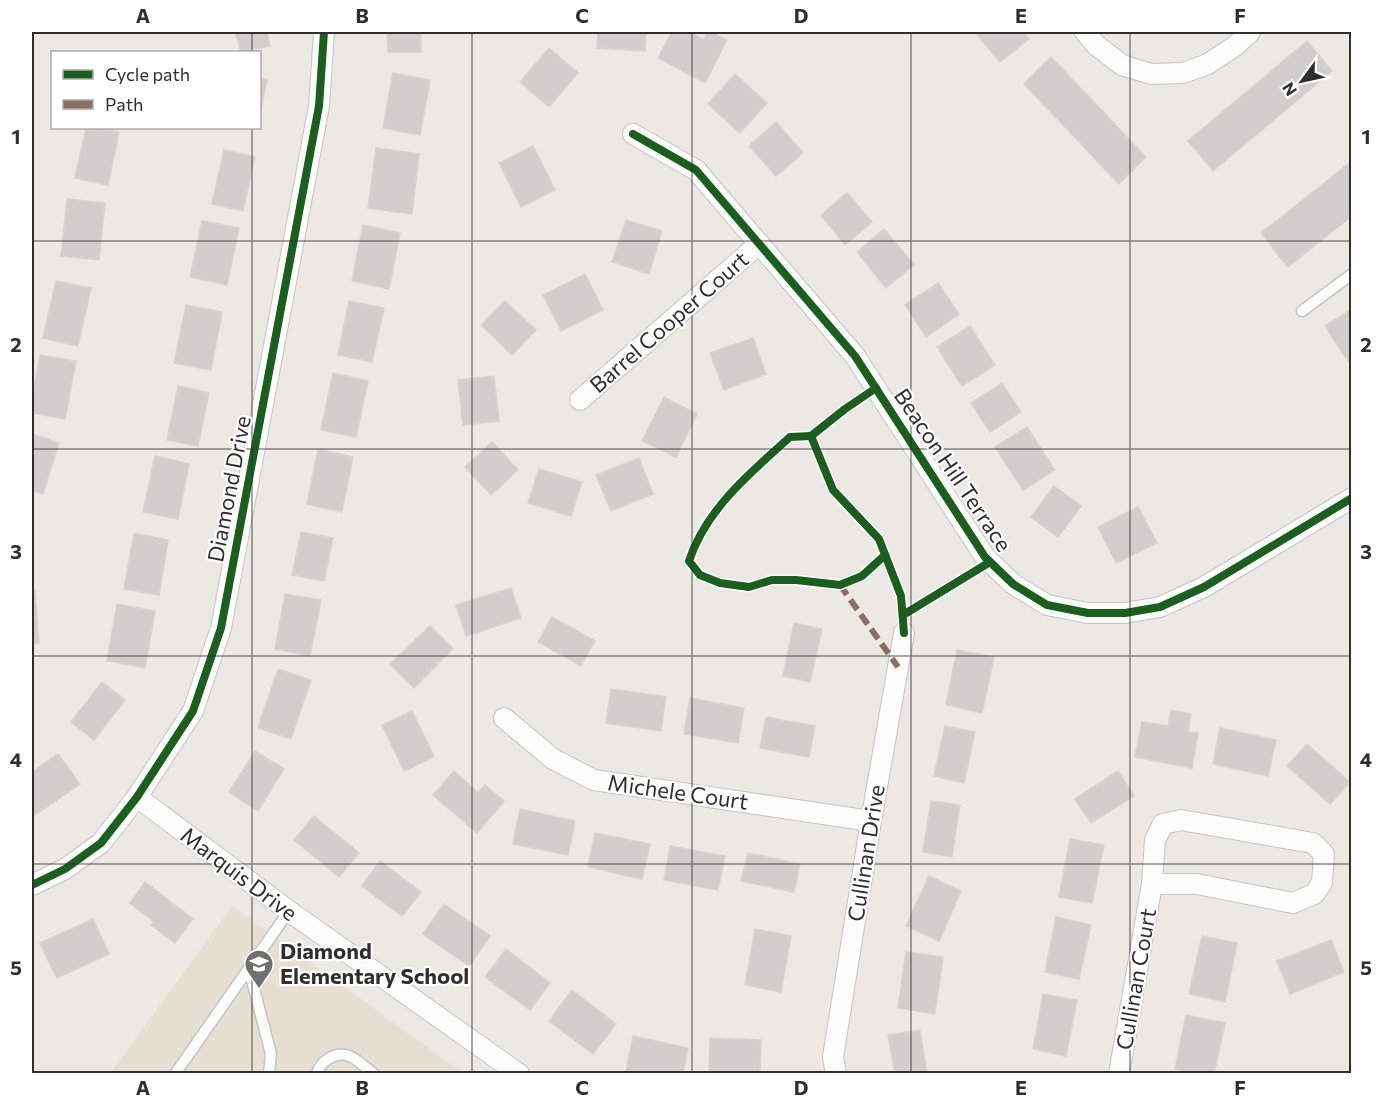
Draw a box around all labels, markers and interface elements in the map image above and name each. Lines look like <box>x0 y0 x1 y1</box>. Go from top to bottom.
text: A <box>136 3 150 27</box>
text: B <box>355 3 369 27</box>
text: C <box>575 3 589 27</box>
text: D <box>794 3 808 27</box>
text: E <box>1015 3 1027 27</box>
text: F <box>1234 3 1246 27</box>
legend <box>51 51 261 129</box>
north arrow <box>1272 51 1332 111</box>
text: Cycle path <box>105 63 190 85</box>
text: N <box>1278 79 1300 100</box>
text: Path <box>105 93 143 115</box>
text: 1 <box>11 124 21 148</box>
text: 1 <box>1361 124 1371 148</box>
street label: Barrel Cooper Court <box>584 245 754 398</box>
text: 2 <box>10 332 22 356</box>
text: 2 <box>1360 332 1372 356</box>
street label: Beacon Hill Terrace <box>889 383 1018 556</box>
street label: Diamond Drive <box>201 414 256 564</box>
text: 3 <box>10 539 22 563</box>
text: 3 <box>1360 539 1372 563</box>
text: 4 <box>10 747 22 771</box>
text: 4 <box>1360 747 1372 771</box>
street label: Michele Court <box>606 768 750 815</box>
street label: Cullinan Drive <box>841 783 890 923</box>
street label: Marquis Drive <box>176 821 303 926</box>
street label: Cullinan Court <box>1110 906 1161 1052</box>
place label: Diamond Elementary School <box>280 937 469 989</box>
school or university icon: Diamond Elementary School <box>243 948 275 990</box>
text: 5 <box>10 955 22 979</box>
text: 5 <box>1360 955 1372 979</box>
text: A <box>136 1075 150 1099</box>
text: B <box>355 1075 369 1099</box>
text: C <box>575 1075 589 1099</box>
text: D <box>794 1075 808 1099</box>
text: E <box>1015 1075 1027 1099</box>
text: F <box>1234 1075 1246 1099</box>

